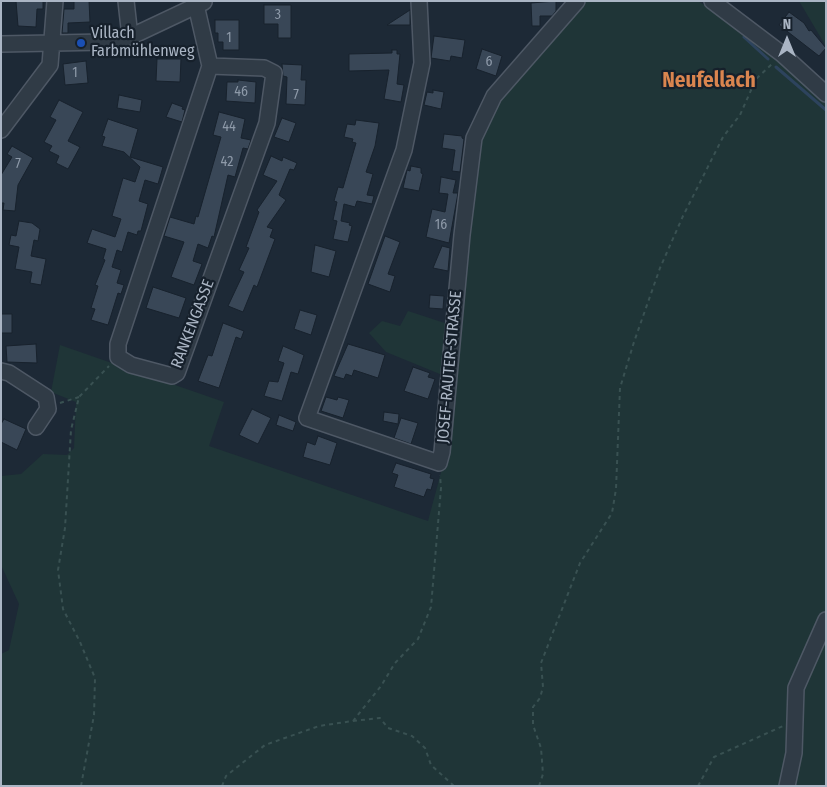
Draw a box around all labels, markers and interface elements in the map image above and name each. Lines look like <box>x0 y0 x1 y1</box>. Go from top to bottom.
house number: 3 <box>275 7 281 23</box>
north arrow <box>762 15 812 65</box>
text: N <box>783 16 791 33</box>
place label: Villach Farbmühlenweg <box>91 24 194 62</box>
house number: 1 <box>226 30 232 46</box>
marker: Villach Farbmühlenweg <box>75 37 87 49</box>
house number: 6 <box>486 54 492 70</box>
house number: 1 <box>72 65 78 81</box>
district label: Neufellach <box>662 68 756 94</box>
house number: 46 <box>234 84 248 100</box>
house number: 7 <box>293 87 299 103</box>
house number: 44 <box>222 119 236 135</box>
house number: 42 <box>221 154 233 170</box>
house number: 7 <box>15 156 21 172</box>
house number: 16 <box>435 217 447 233</box>
street label: RANKENGASSE <box>167 277 219 371</box>
street label: JOSEF-RAUTER-STRASSE <box>434 290 466 444</box>

